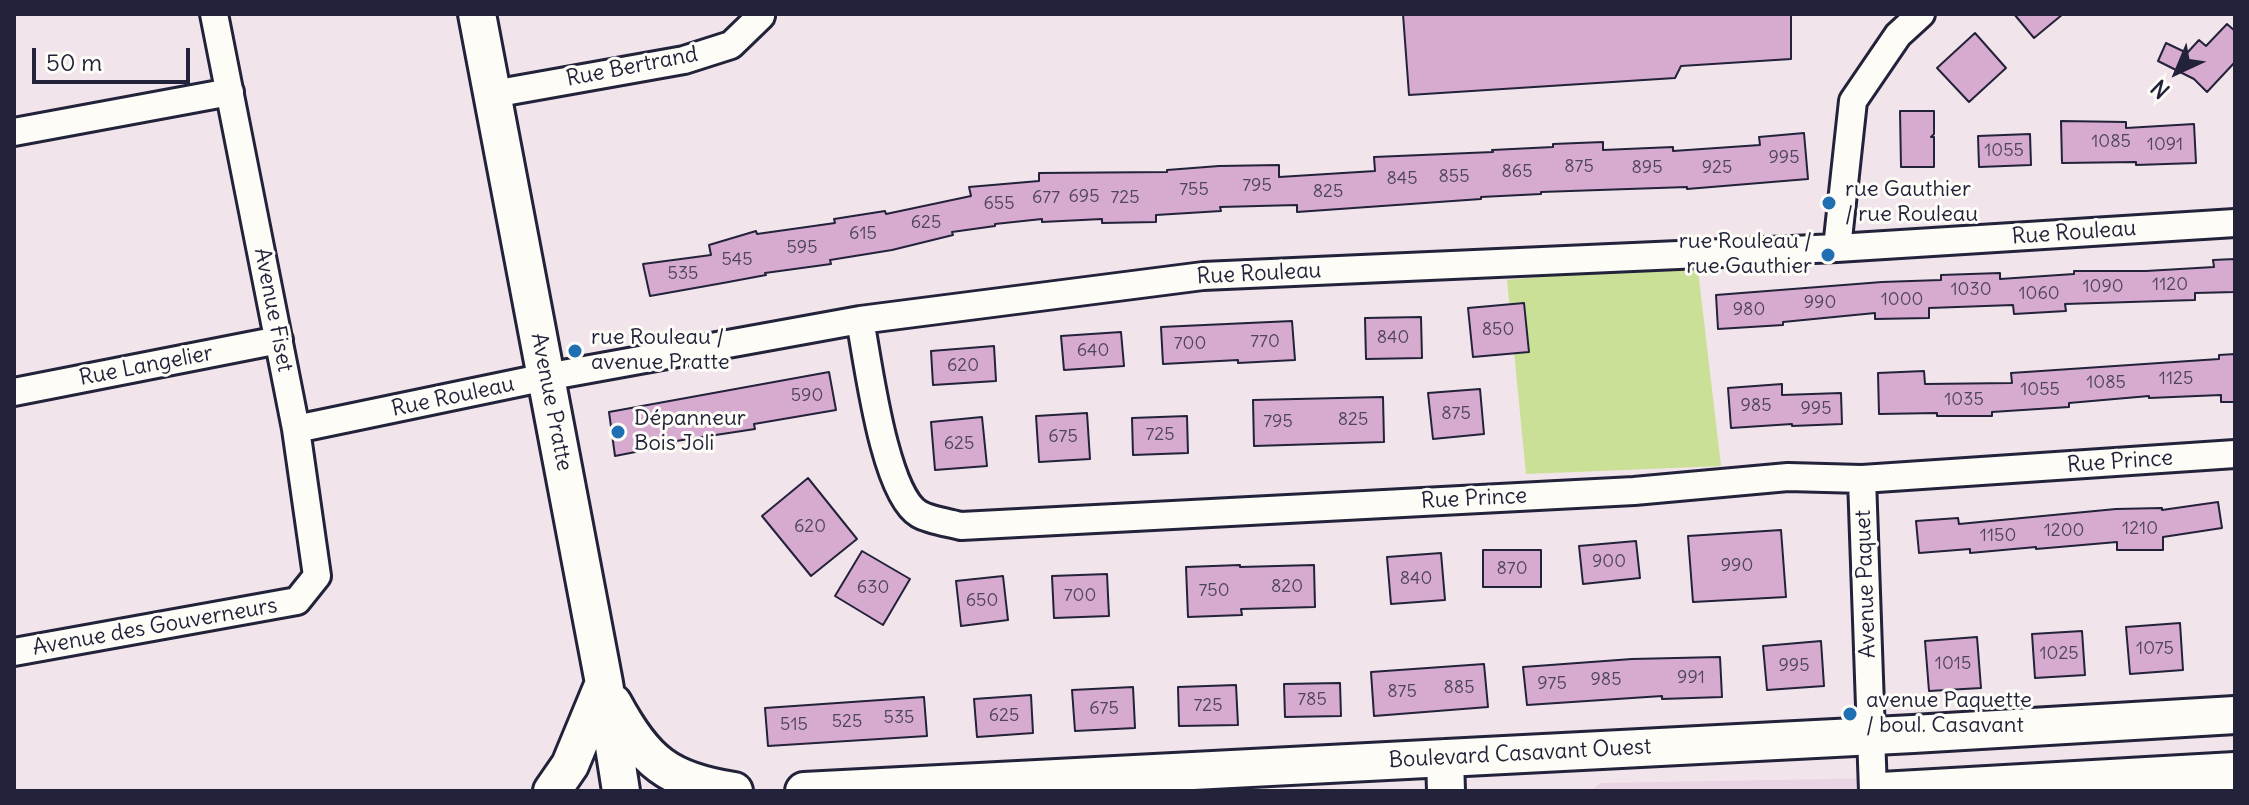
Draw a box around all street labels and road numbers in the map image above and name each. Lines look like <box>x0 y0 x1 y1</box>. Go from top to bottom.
street label: Rue Bertrand <box>564 41 700 93</box>
street label: Rue Rouleau <box>2011 215 2137 251</box>
street label: Avenue Fiset <box>248 246 298 374</box>
street label: Rue Rouleau <box>1196 258 1322 290</box>
street label: Avenue Pratte <box>525 331 577 473</box>
street label: Rue Langelier <box>77 340 215 392</box>
street label: Rue Rouleau <box>389 371 517 423</box>
street label: Rue Prince <box>2066 445 2174 479</box>
street label: Rue Prince <box>1420 483 1528 515</box>
street label: Avenue Paquet <box>1850 509 1882 659</box>
street label: Avenue des Gouverneurs <box>31 592 279 662</box>
street label: Boulevard Casavant Ouest <box>1388 734 1652 774</box>

